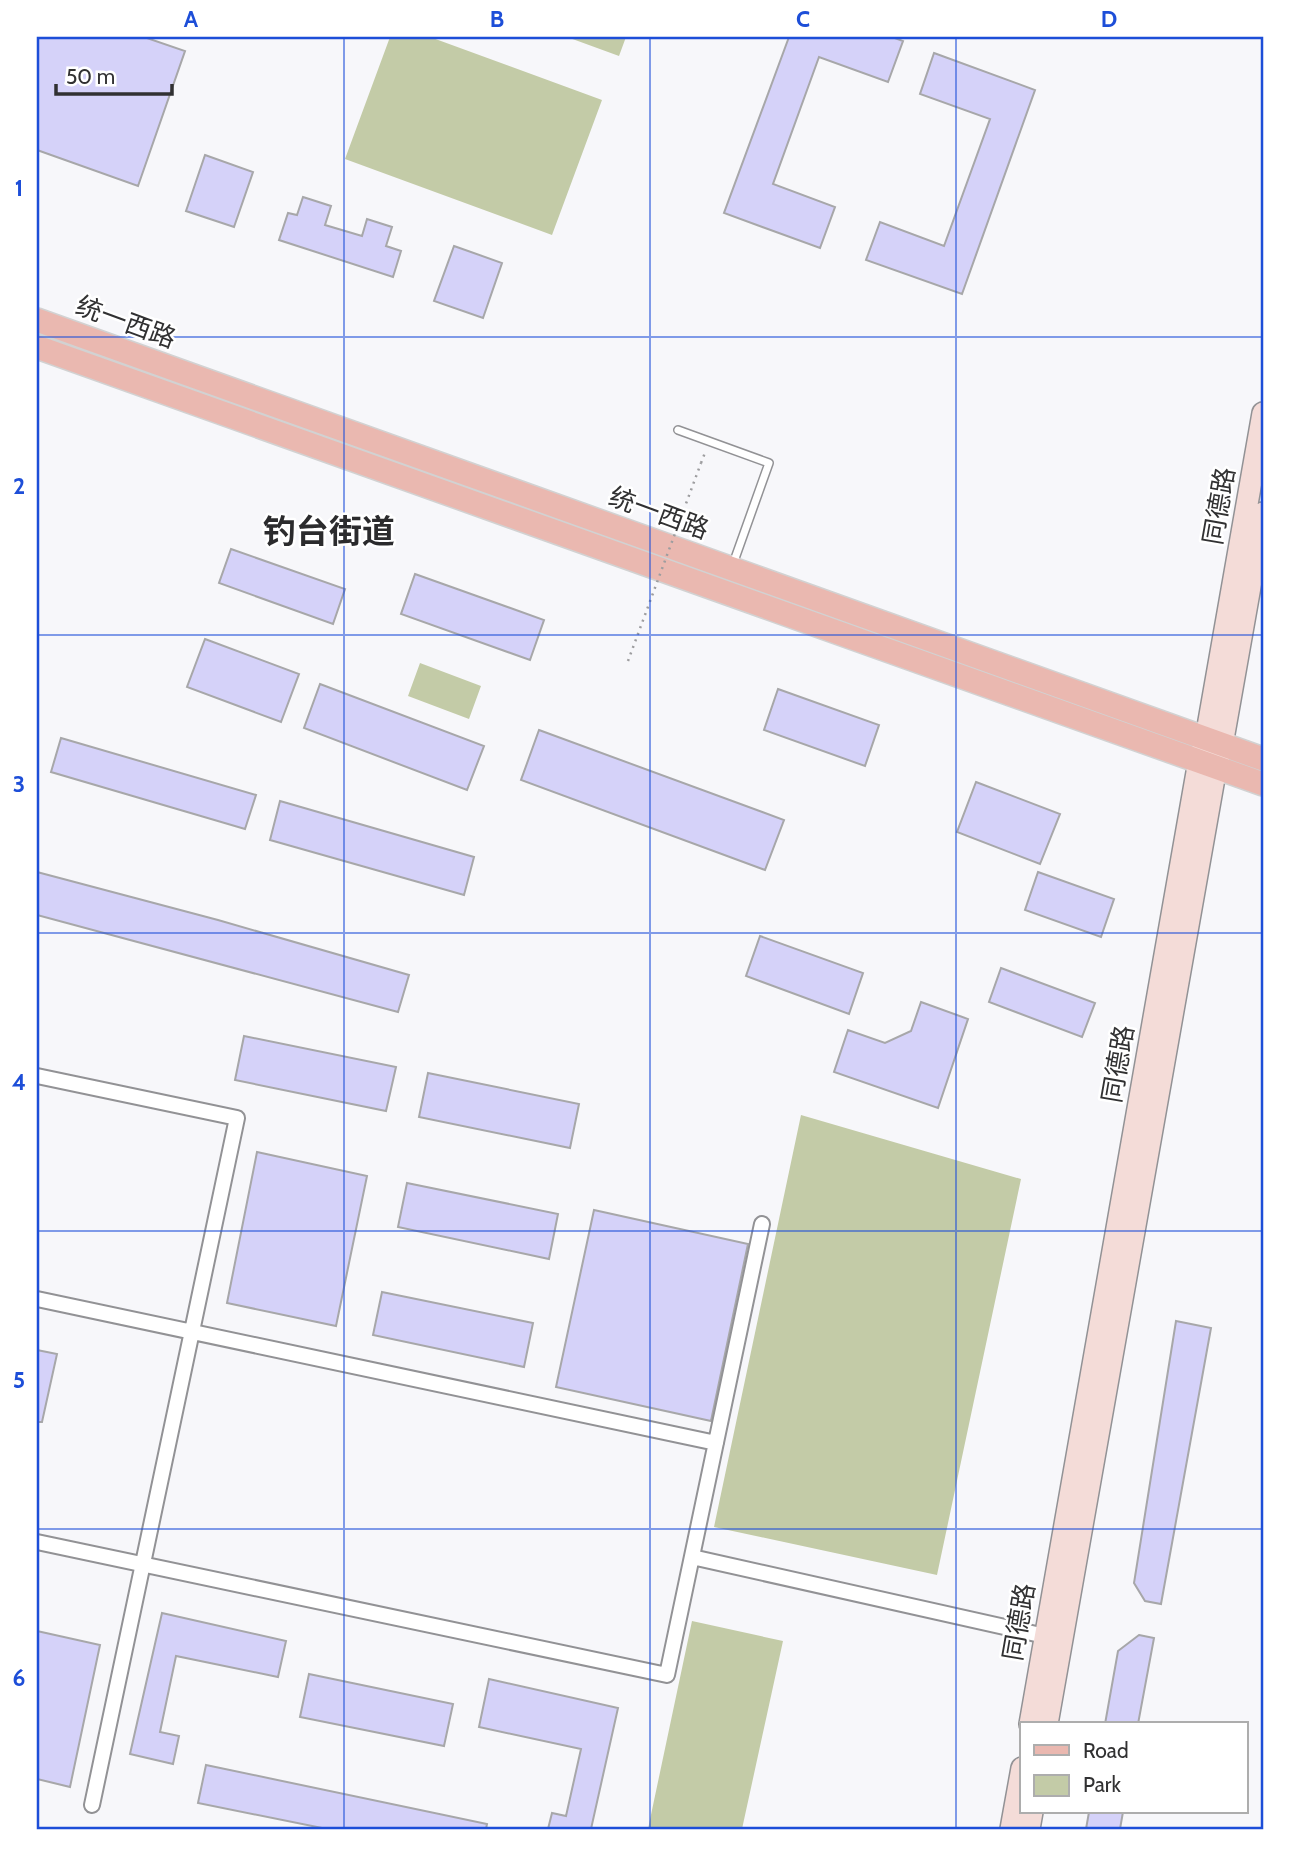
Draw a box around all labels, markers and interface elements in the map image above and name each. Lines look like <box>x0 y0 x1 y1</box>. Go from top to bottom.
text: A <box>184 5 199 33</box>
text: B <box>490 5 504 33</box>
text: C <box>796 5 810 33</box>
text: D <box>1101 5 1117 33</box>
scale bar <box>56 52 172 96</box>
text: 50 m <box>66 64 115 89</box>
text: 1 <box>15 174 23 202</box>
street label: 统一西路 <box>72 289 180 355</box>
street label: 同德路 <box>1196 465 1242 547</box>
text: 2 <box>13 472 25 500</box>
street label: 统一西路 <box>605 480 713 546</box>
district label: 钓台街道 <box>263 511 395 551</box>
text: 3 <box>13 770 25 798</box>
street label: 同德路 <box>1095 1023 1141 1105</box>
text: 4 <box>12 1068 26 1096</box>
text: 5 <box>13 1366 25 1394</box>
street label: 同德路 <box>996 1581 1042 1663</box>
text: 6 <box>13 1664 25 1692</box>
legend <box>1020 1722 1248 1814</box>
text: Road <box>1083 1738 1129 1763</box>
text: Park <box>1083 1772 1121 1797</box>

